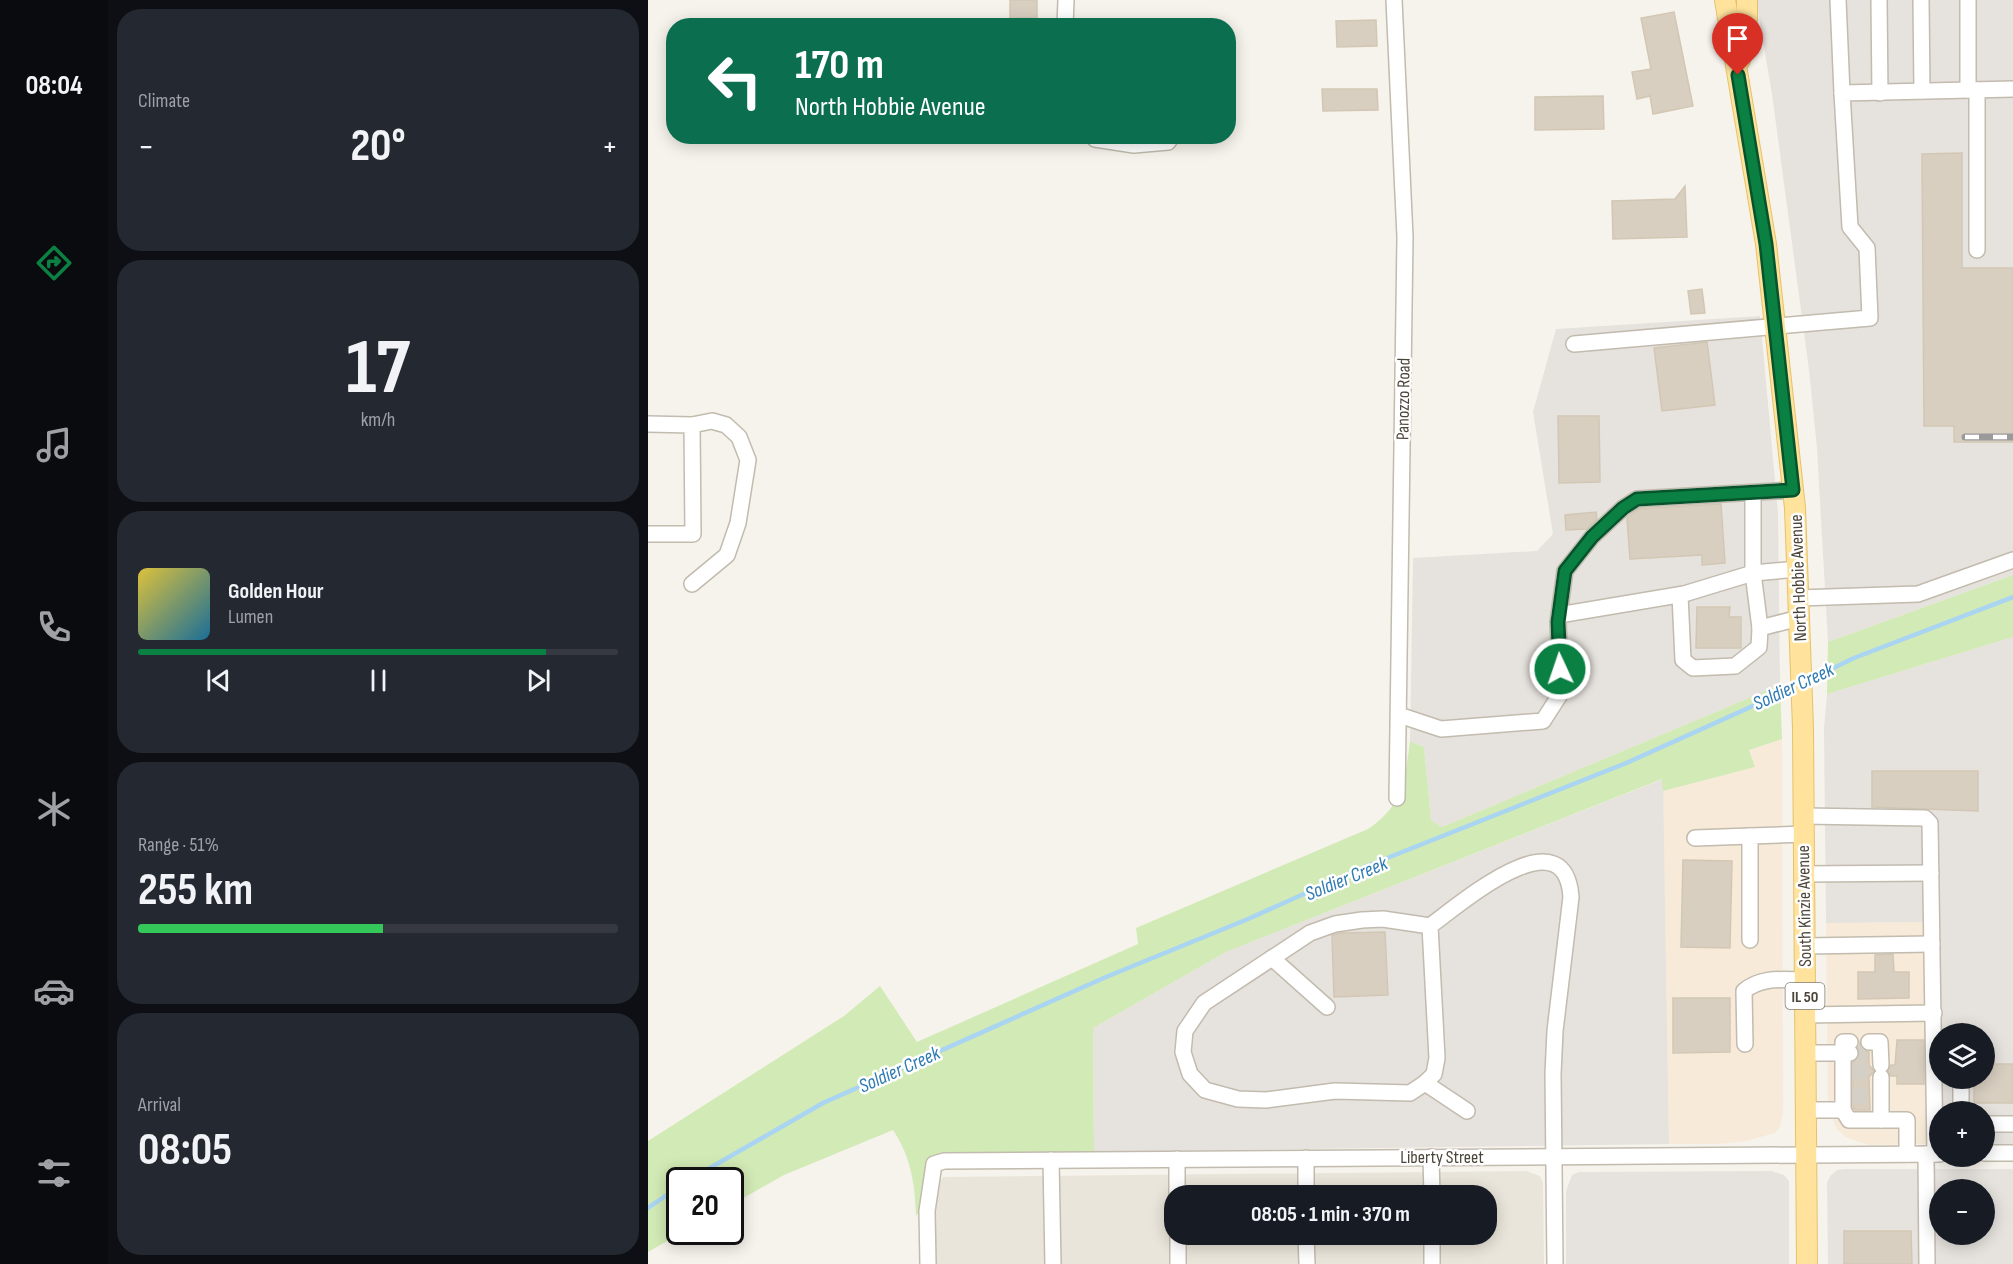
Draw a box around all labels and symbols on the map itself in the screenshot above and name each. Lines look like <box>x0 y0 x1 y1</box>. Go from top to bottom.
pin <box>1712 13 1763 75</box>
street label: Panozzo Road <box>1392 358 1415 440</box>
street label: North Hobbie Avenue <box>1786 514 1811 642</box>
position arrow <box>1528 637 1592 701</box>
water label: Soldier Creek <box>1749 658 1838 716</box>
street label: South Kinzie Avenue <box>1793 845 1816 967</box>
water label: Soldier Creek <box>1302 851 1391 906</box>
road number: IL 50 <box>1786 983 1824 1009</box>
water label: Soldier Creek <box>855 1041 944 1098</box>
street label: Liberty Street <box>1400 1147 1484 1168</box>
speed limit sign: 20 <box>666 1167 744 1245</box>

